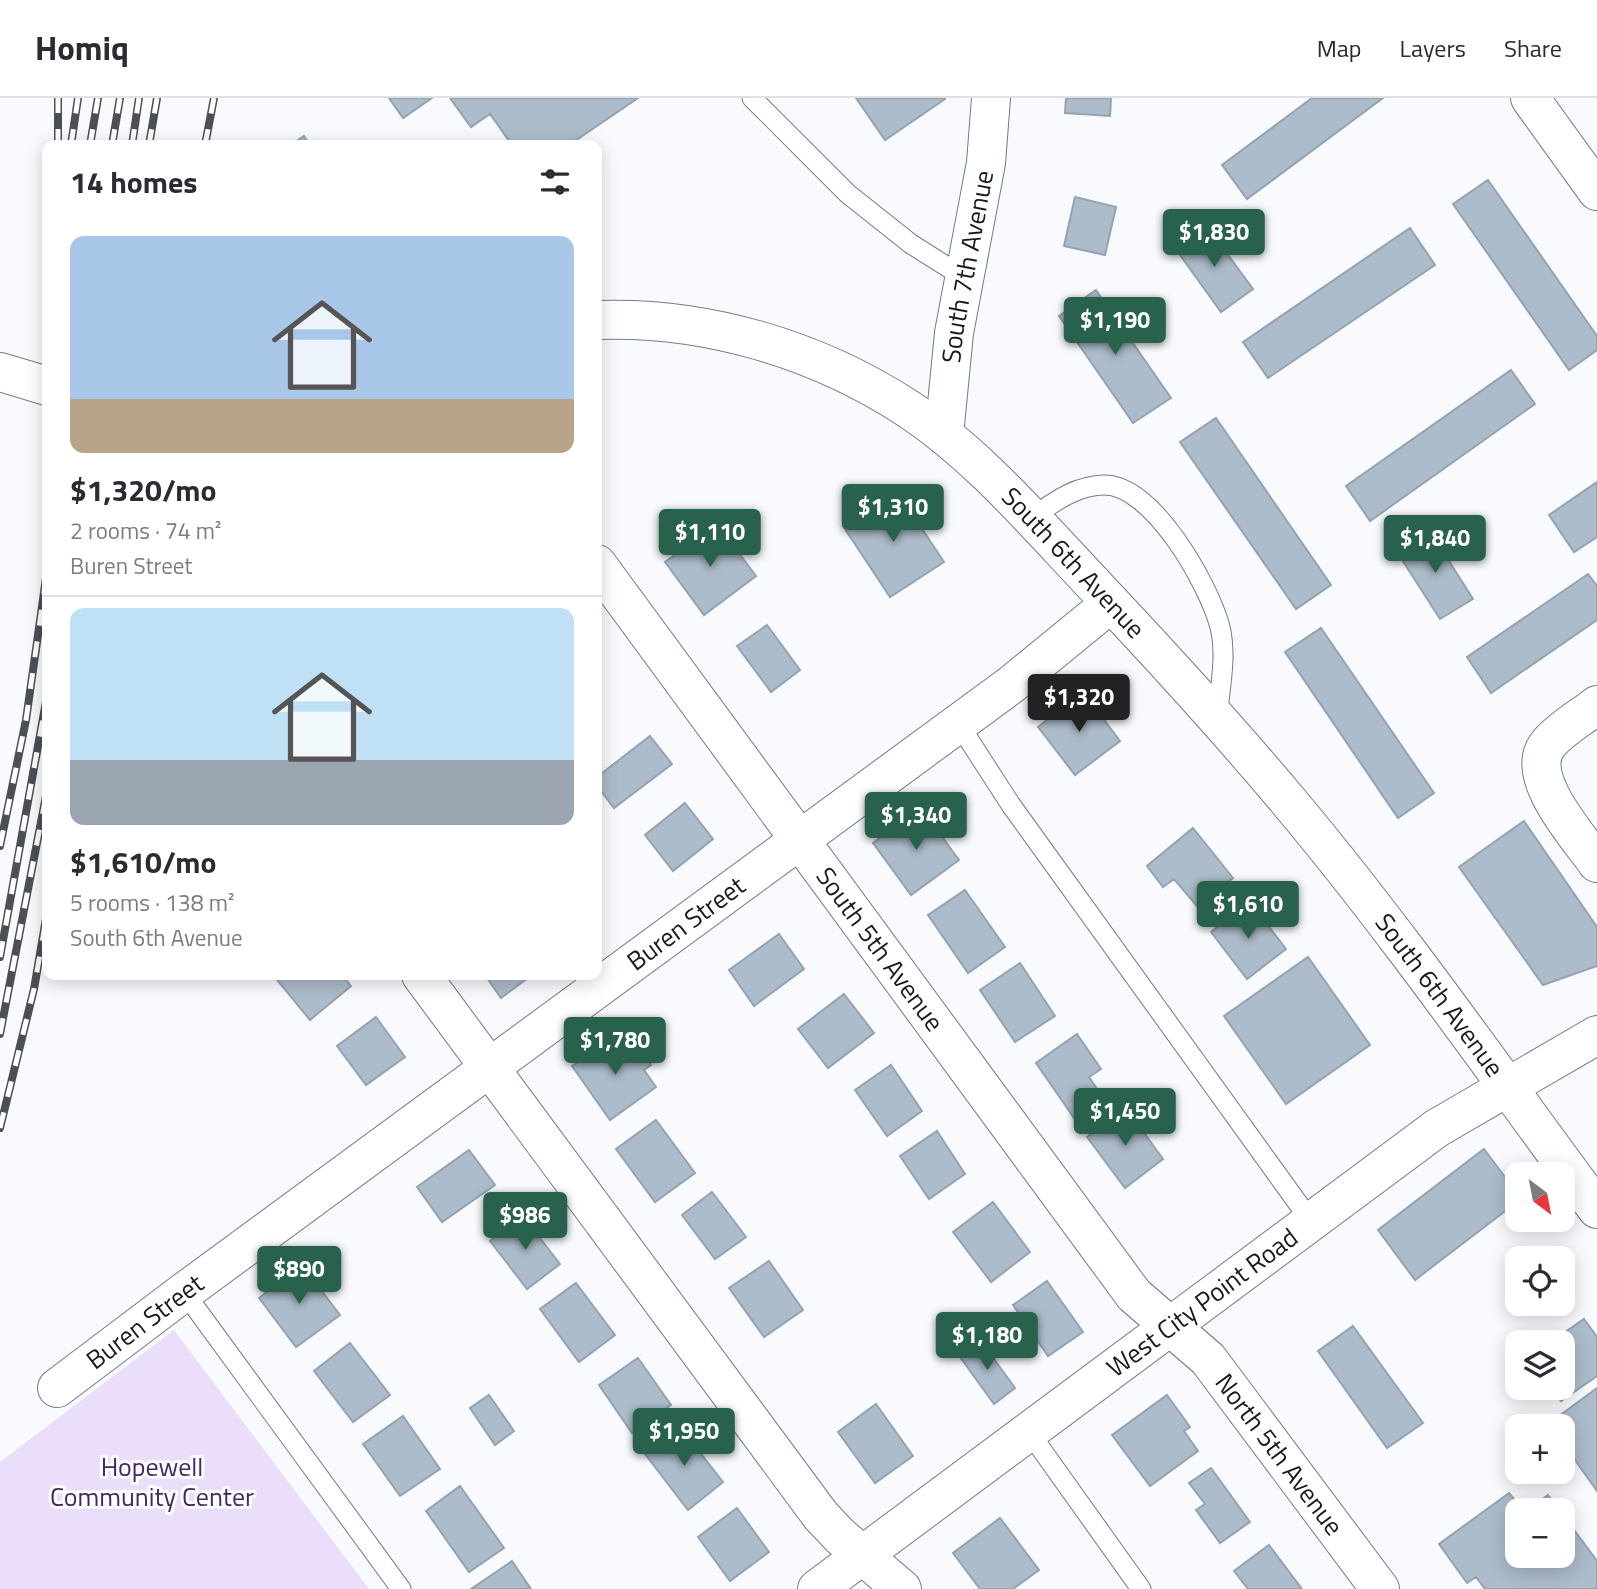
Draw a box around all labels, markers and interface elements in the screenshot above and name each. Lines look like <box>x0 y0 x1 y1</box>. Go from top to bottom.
text: Homiq <box>35 23 129 73</box>
text: Map <box>1317 30 1362 66</box>
text: Layers <box>1400 30 1466 66</box>
text: Share <box>1504 30 1562 66</box>
text: 14 homes <box>70 159 197 205</box>
icon: filters <box>536 163 574 201</box>
street label: South 7th Avenue <box>931 167 1003 365</box>
pin: $1,830 <box>1157 209 1271 269</box>
text: $1,830 <box>1179 214 1249 249</box>
icon: home <box>259 282 385 408</box>
pin: $1,190 <box>1058 298 1172 357</box>
text: $1,190 <box>1080 302 1150 337</box>
text: $1,320/mo <box>70 467 216 513</box>
street label: South 6th Avenue <box>993 478 1155 647</box>
pin: $1,310 <box>836 484 950 544</box>
text: $1,310 <box>858 489 928 524</box>
pin: $1,110 <box>653 510 767 569</box>
text: 2 rooms · 74 m² <box>70 513 221 548</box>
text: $1,110 <box>675 514 745 549</box>
pin: $1,840 <box>1378 516 1492 575</box>
text: $1,840 <box>1400 520 1470 555</box>
text: Buren Street <box>70 548 192 583</box>
icon: home <box>259 654 385 780</box>
pin: $1,320 <box>1022 674 1136 734</box>
text: $1,320 <box>1044 679 1114 714</box>
pin: $1,340 <box>859 792 973 852</box>
text: $1,340 <box>881 797 951 832</box>
text: $1,610/mo <box>70 839 216 885</box>
street label: South 5th Avenue <box>807 859 954 1039</box>
street label: Buren Street <box>618 866 753 980</box>
pin: $1,610 <box>1191 882 1305 941</box>
text: 5 rooms · 138 m² <box>70 885 234 920</box>
text: $1,610 <box>1213 886 1283 921</box>
street label: South 6th Avenue <box>1366 905 1514 1085</box>
text: South 6th Avenue <box>70 920 243 955</box>
pin: $1,780 <box>558 1018 672 1077</box>
text: $1,780 <box>580 1022 650 1057</box>
pin: $1,450 <box>1068 1088 1182 1148</box>
text: $1,450 <box>1090 1093 1160 1128</box>
north arrow <box>1505 1162 1575 1232</box>
map controls <box>1505 1162 1575 1568</box>
pin: $986 <box>484 1192 566 1252</box>
text: $986 <box>499 1197 551 1232</box>
street label: West City Point Road <box>1098 1218 1306 1386</box>
pin: $890 <box>258 1246 340 1306</box>
button: locate <box>1505 1246 1575 1316</box>
text: $890 <box>273 1251 325 1286</box>
street label: Buren Street <box>77 1264 211 1379</box>
pin: $1,180 <box>930 1312 1044 1372</box>
text: $1,180 <box>952 1317 1022 1352</box>
button: layers <box>1505 1330 1575 1400</box>
street label: North 5th Avenue <box>1206 1365 1353 1543</box>
pin: $1,950 <box>627 1408 741 1468</box>
text: $1,950 <box>649 1413 719 1448</box>
button: + <box>1505 1414 1575 1484</box>
park label: Hopewell Community Center <box>50 1447 254 1516</box>
button: − <box>1505 1498 1575 1568</box>

